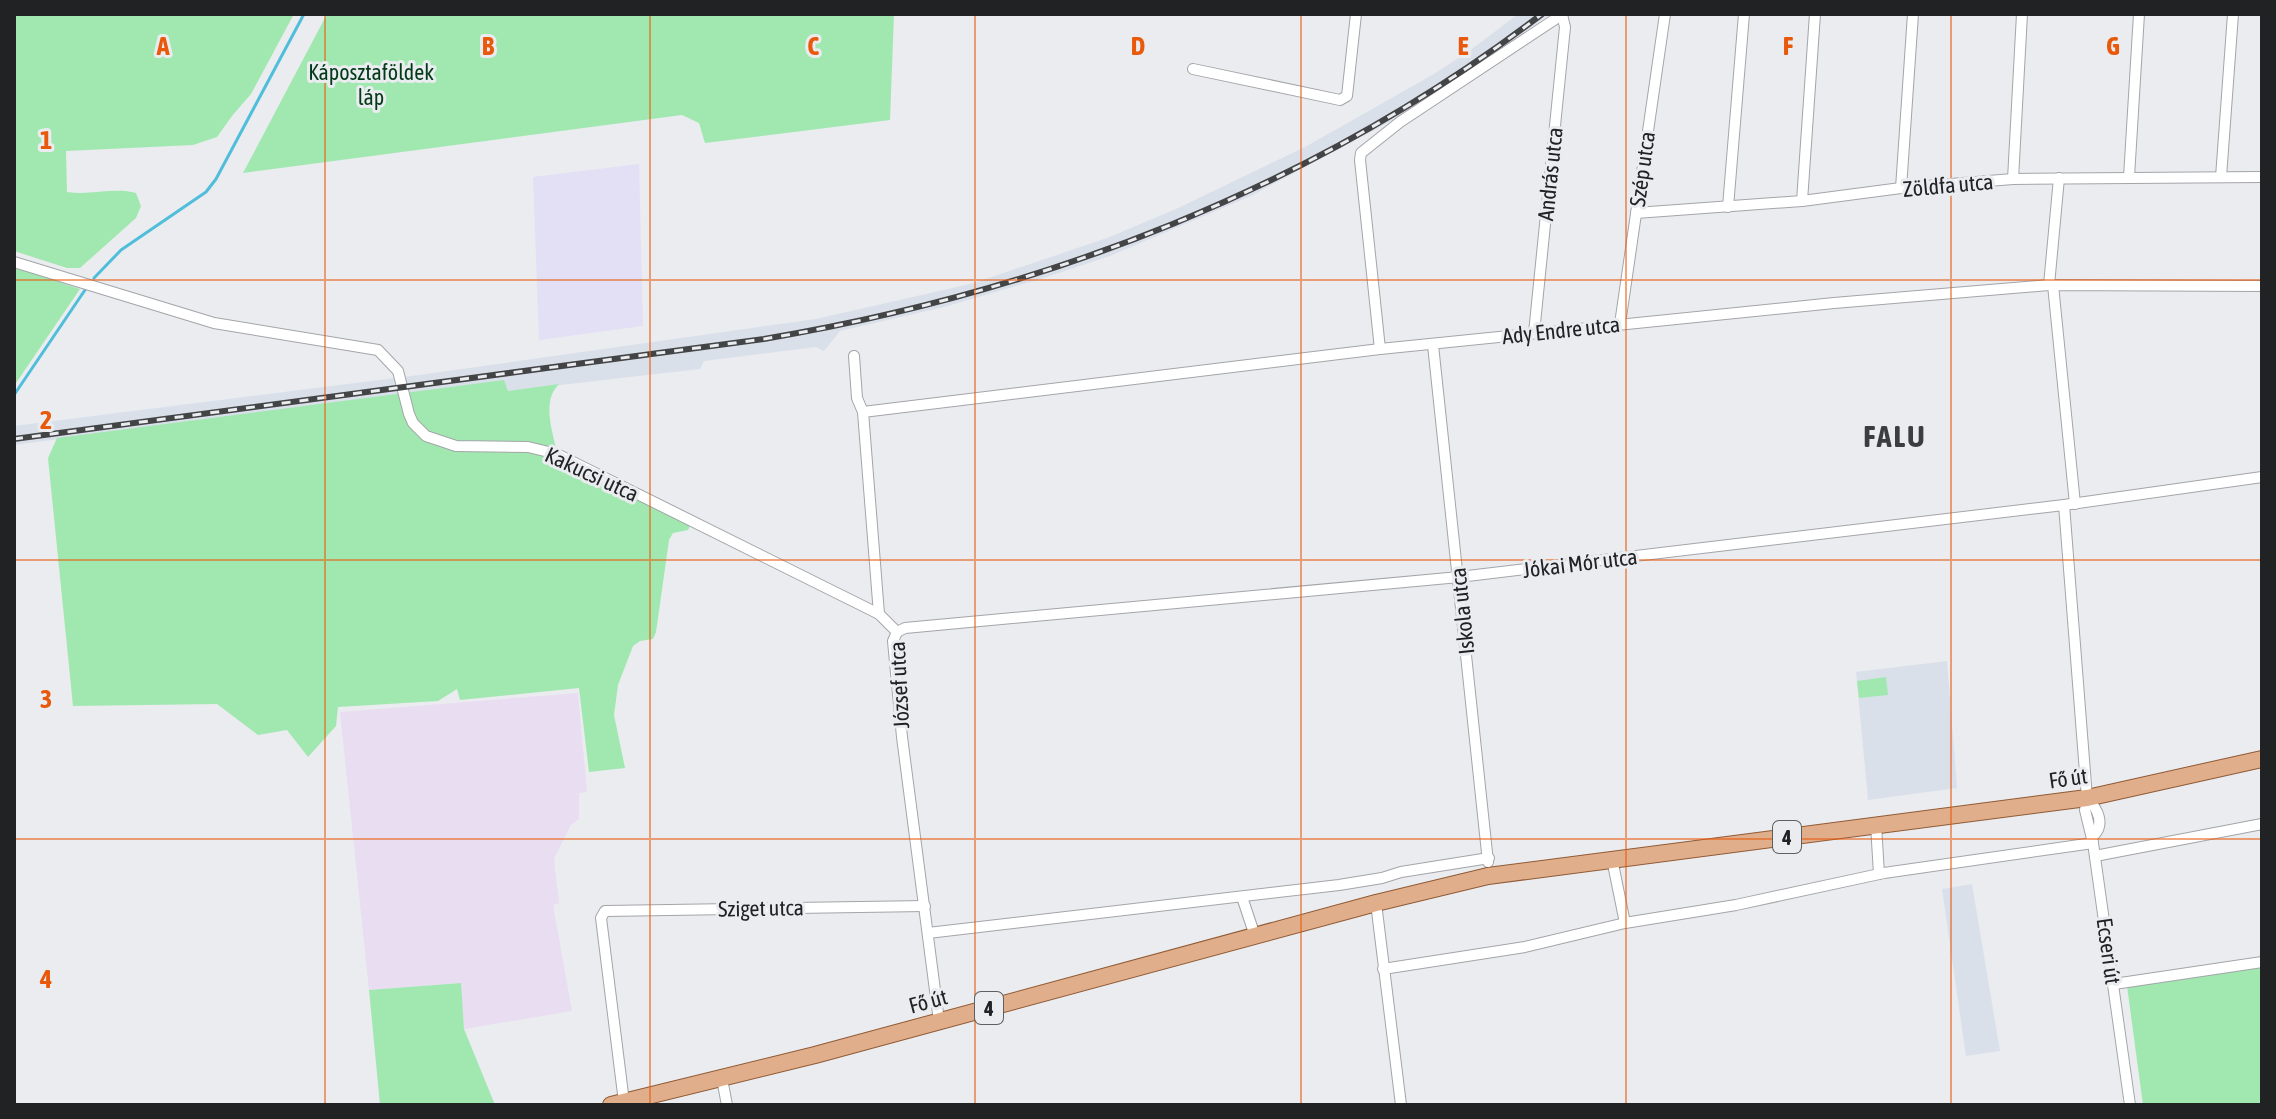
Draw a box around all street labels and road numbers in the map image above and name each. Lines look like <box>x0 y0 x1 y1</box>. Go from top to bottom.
street label: András utca <box>1532 126 1568 222</box>
street label: Szép utca <box>1624 130 1660 208</box>
street label: Zöldfa utca <box>1902 168 1994 202</box>
street label: Ady Endre utca <box>1501 311 1621 349</box>
street label: Kakucsi utca <box>541 441 643 507</box>
street label: Jókai Mór utca <box>1521 543 1639 583</box>
street label: Iskola utca <box>1445 566 1479 656</box>
street label: József utca <box>884 641 914 729</box>
street label: Fő út <box>2047 762 2089 794</box>
road number: 4 <box>1773 821 1801 853</box>
street label: Sziget utca <box>718 894 804 922</box>
street label: Ecseri út <box>2091 916 2127 986</box>
street label: Fő út <box>906 983 950 1019</box>
road number: 4 <box>975 992 1003 1024</box>

